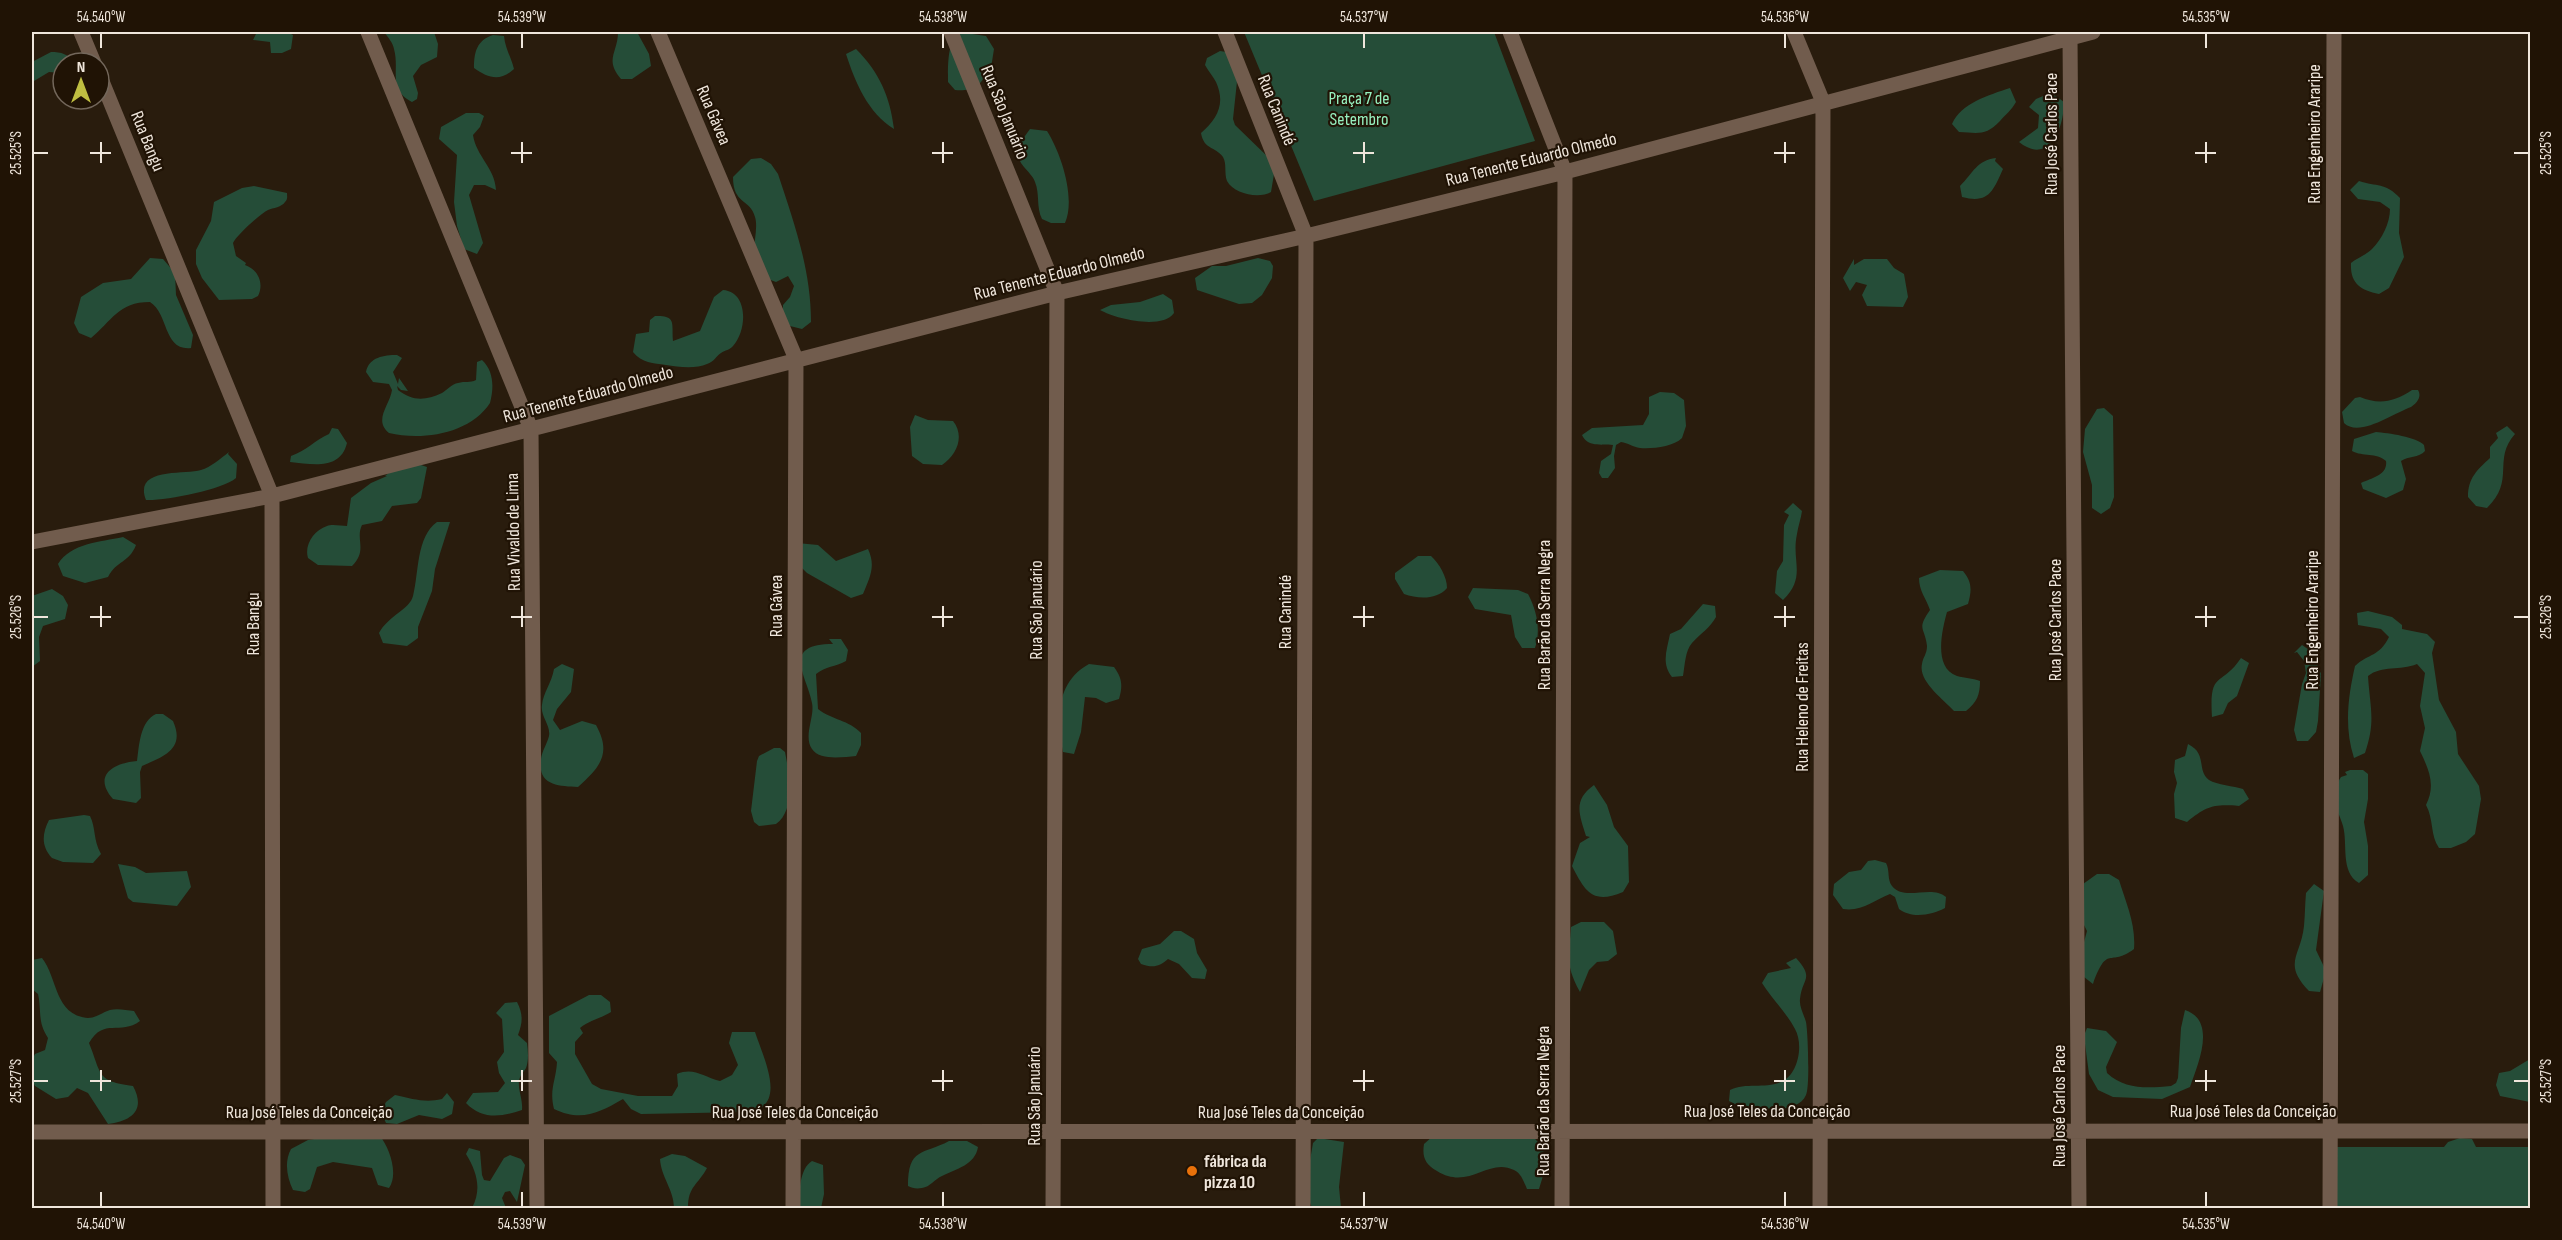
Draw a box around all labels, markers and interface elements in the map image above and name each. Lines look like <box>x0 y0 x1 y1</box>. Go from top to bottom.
text: 54.540°W <box>77 8 125 27</box>
text: 54.539°W <box>498 8 546 27</box>
text: 54.538°W <box>919 8 967 27</box>
text: 54.537°W <box>1340 8 1388 27</box>
text: 54.536°W <box>1761 8 1809 27</box>
text: 54.535°W <box>2182 8 2230 27</box>
north arrow <box>51 51 111 111</box>
text: N <box>77 58 85 77</box>
street label: Rua São Januário <box>976 62 1033 162</box>
street label: Rua Engenheiro Araripe <box>2304 64 2325 204</box>
street label: Rua Canindé <box>1253 72 1300 149</box>
street label: Rua José Carlos Pace <box>2041 73 2062 195</box>
street label: Rua Gávea <box>692 82 735 148</box>
park label: Praça 7 de Setembro <box>1329 88 1389 130</box>
street label: Rua Bangu <box>126 108 169 174</box>
street label: Rua Tenente Eduardo Olmedo <box>1444 128 1619 191</box>
text: 25.525°S <box>7 131 26 175</box>
text: 25.525°S <box>2537 131 2556 175</box>
street label: Rua Tenente Eduardo Olmedo <box>972 242 1147 305</box>
street label: Rua Tenente Eduardo Olmedo <box>501 362 675 427</box>
street label: Rua Vivaldo de Lima <box>502 473 525 591</box>
street label: Rua Barão da Serra Negra <box>1534 540 1555 690</box>
street label: Rua Engenheiro Araripe <box>2302 550 2323 690</box>
street label: Rua José Carlos Pace <box>2045 559 2066 681</box>
street label: Rua São Januário <box>1026 560 1047 660</box>
street label: Rua Gávea <box>766 575 787 637</box>
street label: Rua Canindé <box>1275 575 1296 649</box>
street label: Rua Bangu <box>243 592 264 656</box>
text: 25.526°S <box>7 595 26 639</box>
text: 25.526°S <box>2537 595 2556 639</box>
street label: Rua Heleno de Freitas <box>1792 642 1813 772</box>
street label: Rua Barão da Serra Negra <box>1533 1026 1554 1176</box>
street label: Rua José Carlos Pace <box>2049 1045 2070 1167</box>
street label: Rua São Januário <box>1024 1046 1045 1146</box>
text: 25.527°S <box>7 1059 26 1103</box>
text: 25.527°S <box>2537 1059 2556 1103</box>
street label: Rua José Teles da Conceição <box>1684 1101 1850 1122</box>
street label: Rua José Teles da Conceição <box>2170 1101 2336 1122</box>
street label: Rua José Teles da Conceição <box>226 1102 392 1123</box>
street label: Rua José Teles da Conceição <box>712 1102 878 1123</box>
street label: Rua José Teles da Conceição <box>1198 1102 1364 1123</box>
place label: fábrica da pizza 10 <box>1204 1151 1267 1193</box>
marker: fábrica da pizza 10 <box>1185 1164 1199 1178</box>
text: 54.540°W <box>77 1215 125 1234</box>
text: 54.539°W <box>498 1215 546 1234</box>
text: 54.538°W <box>919 1215 967 1234</box>
text: 54.537°W <box>1340 1215 1388 1234</box>
text: 54.536°W <box>1761 1215 1809 1234</box>
text: 54.535°W <box>2182 1215 2230 1234</box>

